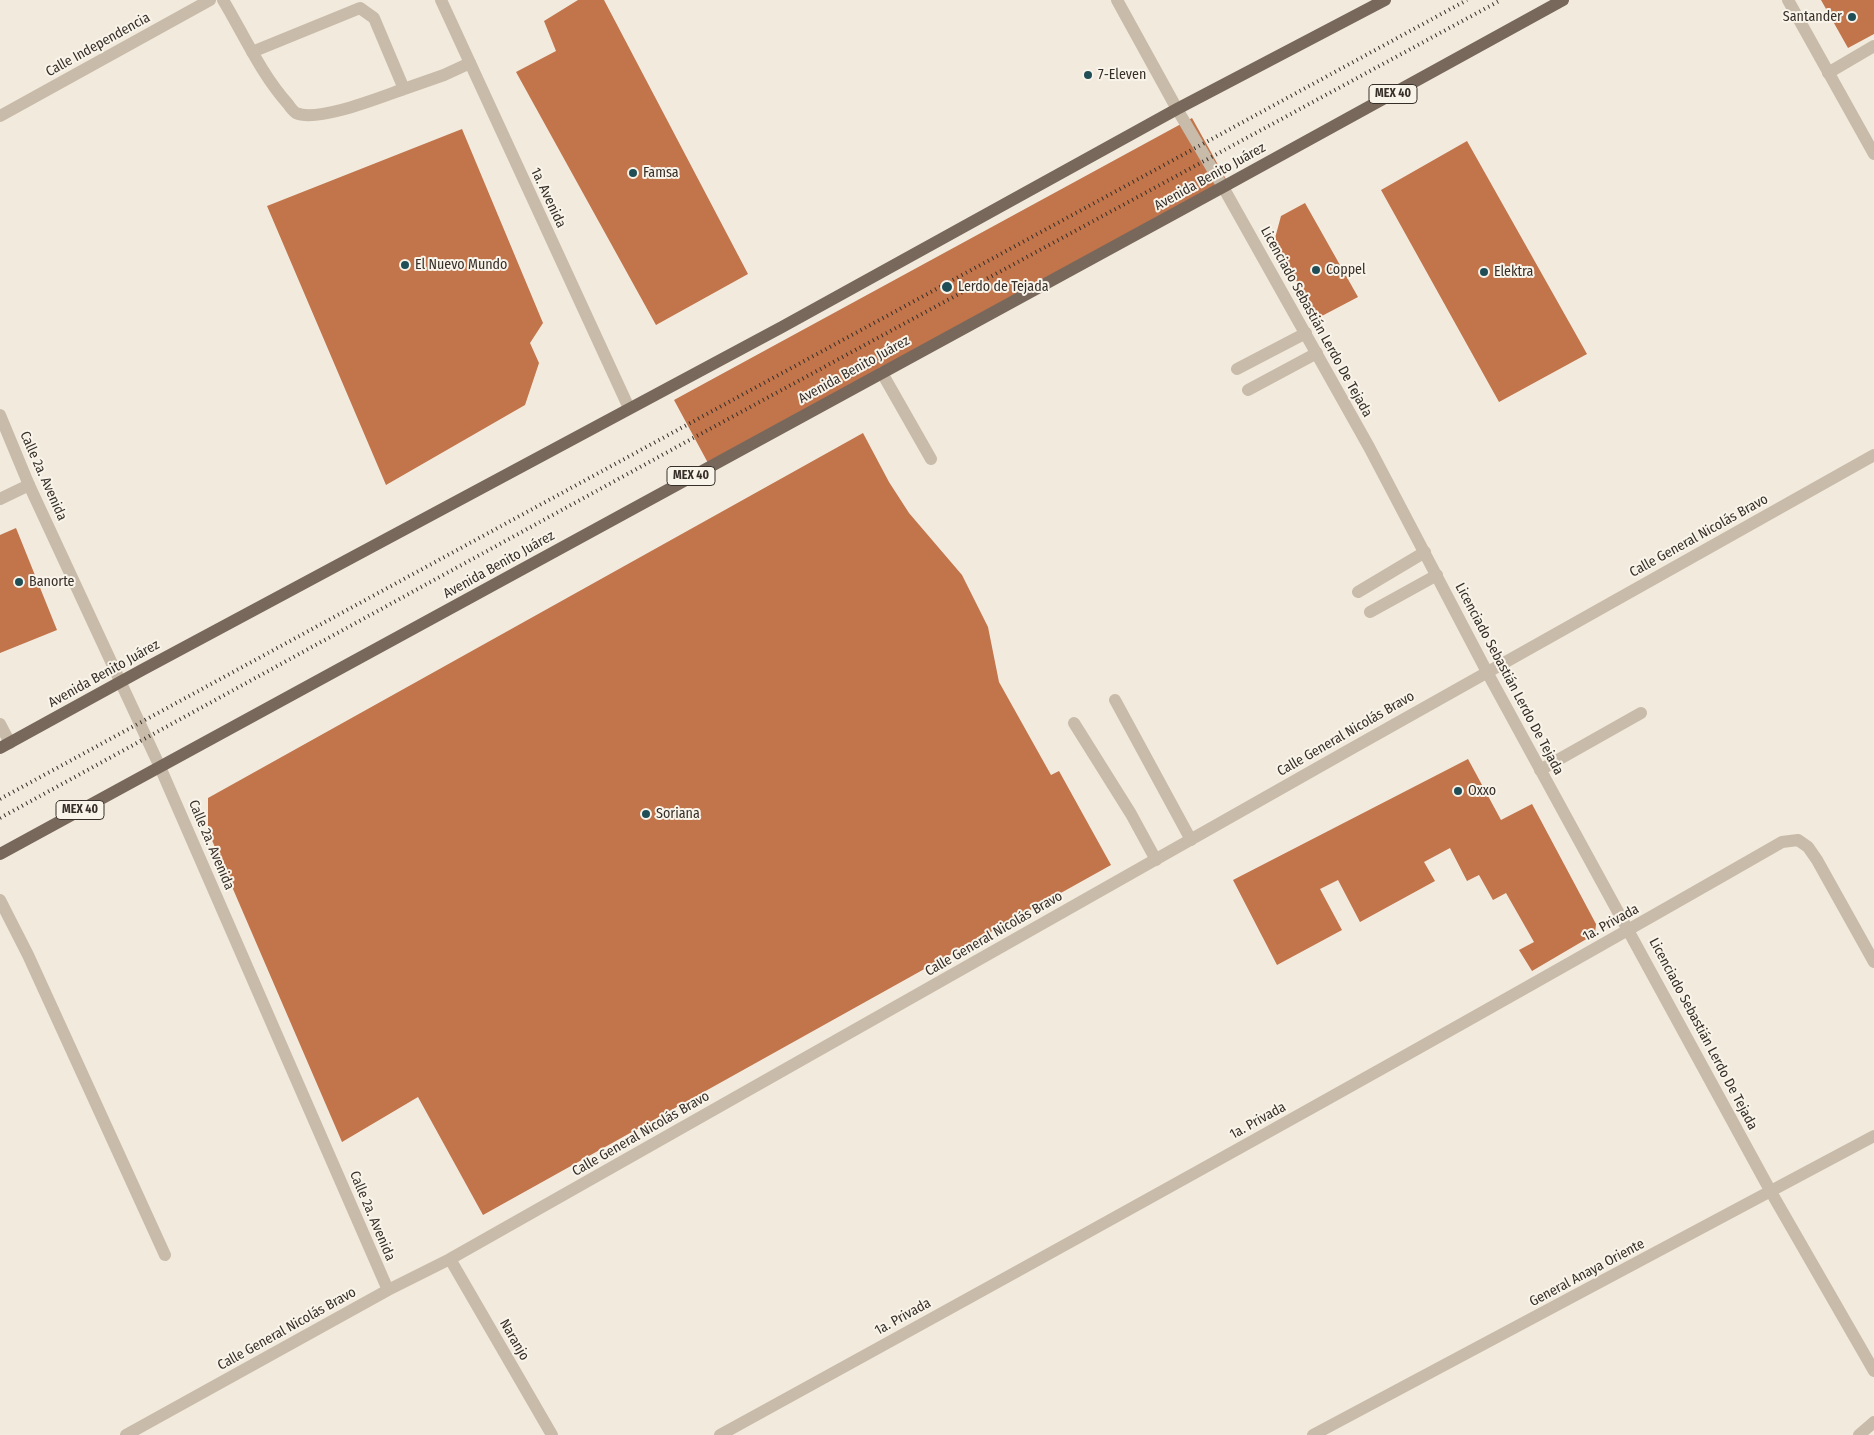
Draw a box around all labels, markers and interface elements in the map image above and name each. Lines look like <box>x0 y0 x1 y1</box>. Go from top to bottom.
street label: Calle Independencia <box>43 9 153 81</box>
place label: Santander <box>1783 9 1842 25</box>
marker: Santander <box>1846 11 1858 23</box>
place label: 7-Eleven <box>1098 67 1146 83</box>
marker: 7-Eleven <box>1082 69 1094 81</box>
road number: MEX 40 <box>1369 85 1417 104</box>
street label: Avenida Benito Juárez <box>1152 140 1268 214</box>
street label: 1a. Avenida <box>527 165 569 231</box>
place label: Famsa <box>643 165 679 181</box>
marker: Famsa <box>627 167 639 179</box>
street label: Licenciado Sebastián Lerdo De Tejada <box>1257 224 1375 420</box>
place label: El Nuevo Mundo <box>415 257 507 273</box>
marker: El Nuevo Mundo <box>399 259 411 271</box>
place label: Coppel <box>1326 262 1366 278</box>
marker: Coppel <box>1310 264 1322 276</box>
place label: Elektra <box>1494 264 1533 280</box>
marker: Elektra <box>1478 266 1490 278</box>
place label: Lerdo de Tejada <box>958 279 1049 295</box>
marker: Lerdo de Tejada <box>940 280 954 294</box>
street label: Avenida Benito Juárez <box>796 333 912 407</box>
street label: Calle 2a. Avenida <box>16 429 70 523</box>
road number: MEX 40 <box>667 466 715 486</box>
street label: Calle General Nicolás Bravo <box>1627 491 1771 581</box>
street label: Avenida Benito Juárez <box>441 528 557 602</box>
place label: Banorte <box>29 574 74 590</box>
marker: Banorte <box>13 576 25 588</box>
street label: Licenciado Sebastián Lerdo De Tejada <box>1451 580 1567 778</box>
street label: Avenida Benito Juárez <box>46 637 162 711</box>
street label: Calle General Nicolás Bravo <box>1274 688 1418 780</box>
place label: Oxxo <box>1468 783 1496 799</box>
marker: Oxxo <box>1452 785 1464 797</box>
street label: Calle 2a. Avenida <box>184 797 238 893</box>
road number: MEX 40 <box>56 800 104 820</box>
place label: Soriana <box>656 806 700 822</box>
marker: Soriana <box>640 808 652 820</box>
street label: Calle General Nicolás Bravo <box>922 888 1066 980</box>
street label: 1a. Privada <box>1580 901 1642 945</box>
street label: Licenciado Sebastián Lerdo De Tejada <box>1645 935 1761 1133</box>
street label: Calle General Nicolás Bravo <box>569 1088 713 1180</box>
street label: 1a. Privada <box>1227 1099 1289 1143</box>
street label: Calle 2a. Avenida <box>345 1168 399 1264</box>
street label: General Anaya Oriente <box>1527 1236 1647 1310</box>
street label: Calle General Nicolás Bravo <box>215 1284 359 1374</box>
street label: 1a. Privada <box>872 1295 934 1339</box>
street label: Naranjo <box>495 1316 533 1364</box>

